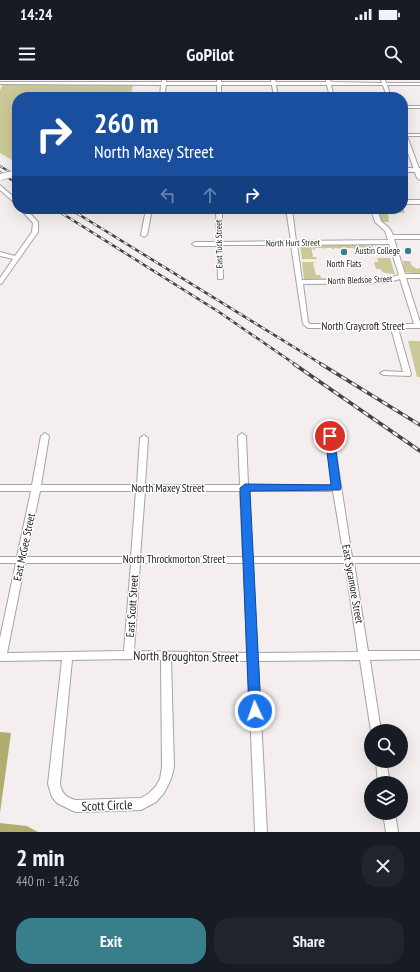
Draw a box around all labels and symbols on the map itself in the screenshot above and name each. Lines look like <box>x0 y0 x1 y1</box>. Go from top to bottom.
street label: East Tuck Street <box>213 219 224 269</box>
street label: North Hurt Street <box>266 237 321 248</box>
place label: Austin College <box>355 245 400 256</box>
marker: Austin College <box>403 246 413 256</box>
marker: North Flats <box>339 247 349 257</box>
place label: North Flats <box>327 258 361 269</box>
street label: North Bledsoe Street <box>327 273 393 286</box>
street label: North Craycroft Street <box>322 319 404 333</box>
pin <box>313 419 347 453</box>
street label: North Maxey Street <box>131 481 205 495</box>
street label: East McGee Street <box>10 512 38 582</box>
street label: East Sycamore Street <box>339 543 367 625</box>
street label: North Throckmorton Street <box>123 552 225 566</box>
street label: East Scott Street <box>123 574 141 638</box>
street label: North Broughton Street <box>133 647 239 666</box>
position arrow <box>234 690 276 732</box>
street label: Scott Circle <box>81 796 133 815</box>

